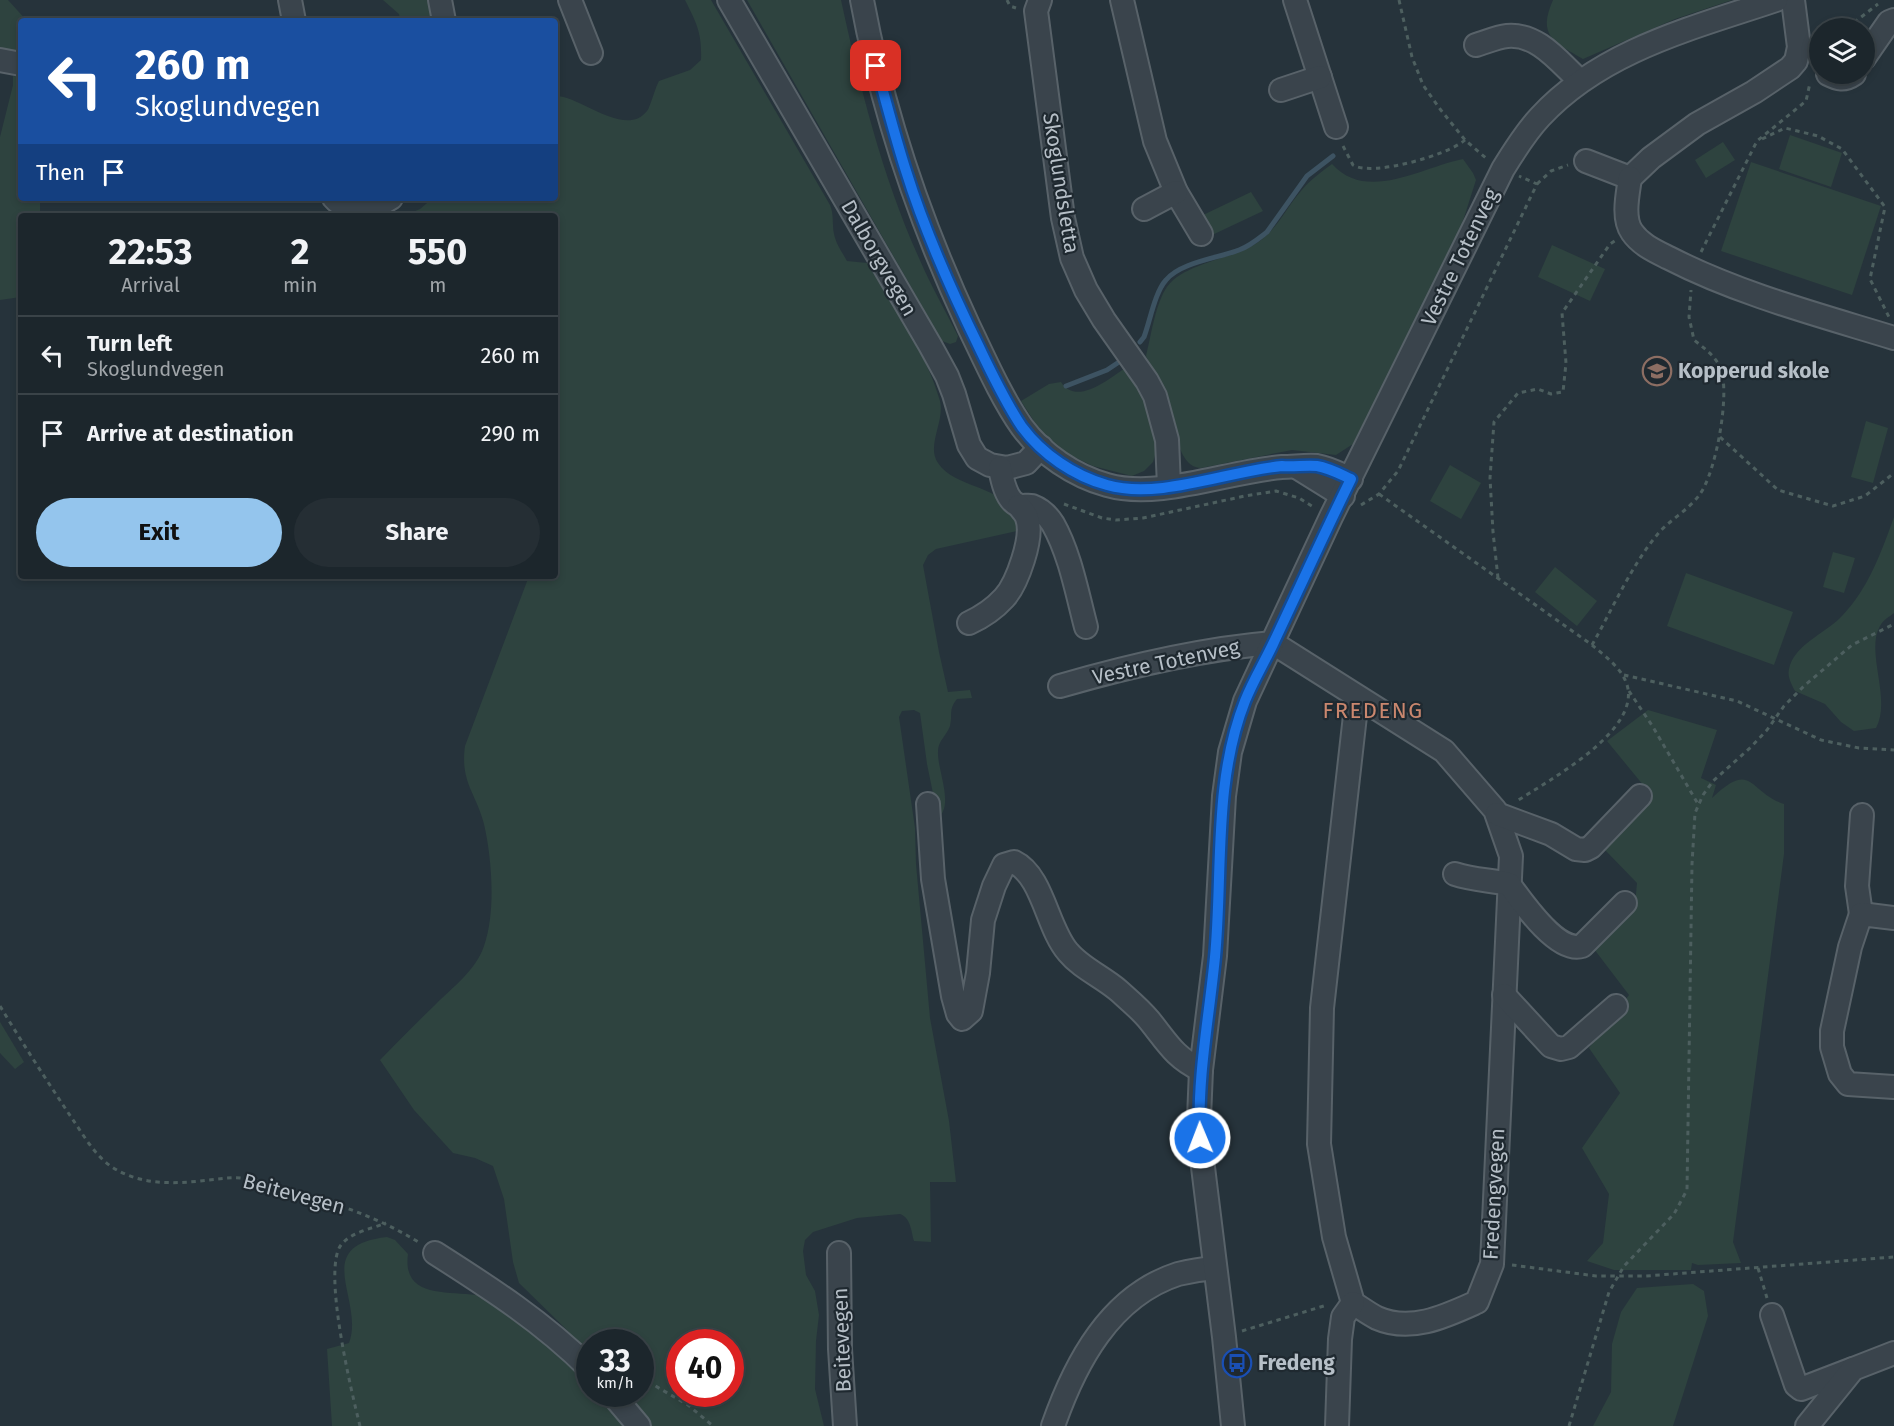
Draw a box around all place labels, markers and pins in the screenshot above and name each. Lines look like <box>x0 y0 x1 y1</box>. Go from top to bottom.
pin <box>850 40 901 91</box>
school or university icon: Kopperud skole <box>1641 355 1673 387</box>
place label: Kopperud skole <box>1678 358 1830 384</box>
bus stop icon: Fredeng <box>1221 1347 1253 1379</box>
place label: Fredeng <box>1258 1350 1335 1376</box>

